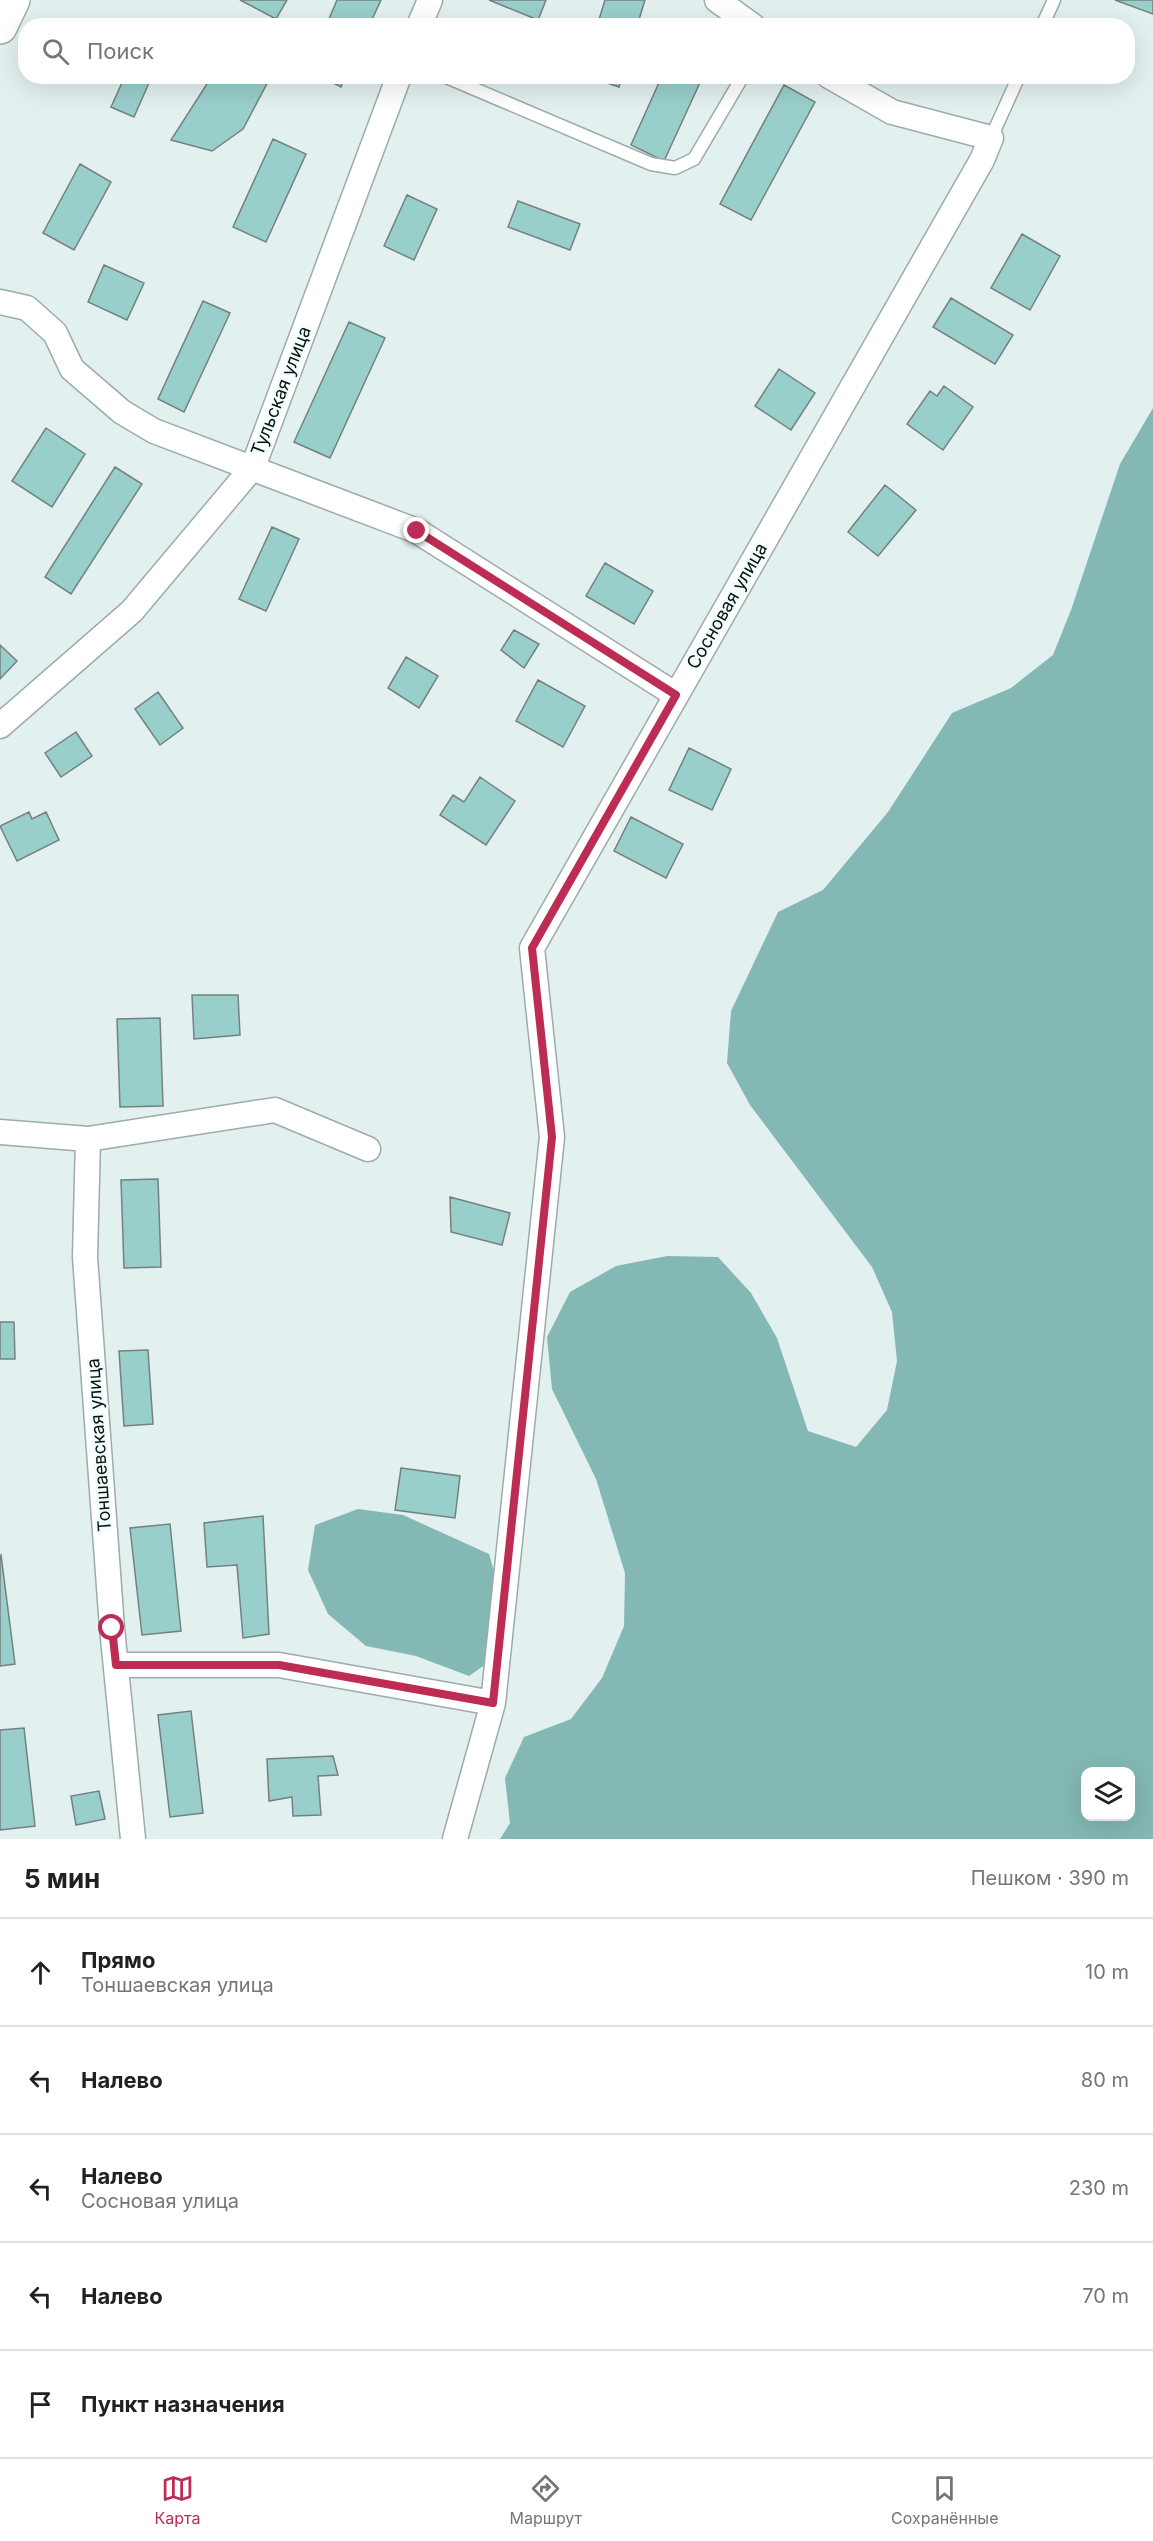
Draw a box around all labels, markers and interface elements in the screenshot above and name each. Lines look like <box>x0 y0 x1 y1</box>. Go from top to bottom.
search box <box>18 18 1135 84</box>
icon: search <box>39 35 72 68</box>
text: Поиск <box>87 38 154 64</box>
street label: Тульская улица <box>246 323 315 458</box>
route end <box>403 517 429 543</box>
street label: Сосновая улица <box>682 539 771 673</box>
street label: Тоншаевская улица <box>82 1358 115 1532</box>
route start <box>98 1614 124 1640</box>
map controls <box>1081 1767 1135 1821</box>
button: layers <box>1081 1767 1135 1821</box>
text: 5 мин <box>24 1863 100 1894</box>
text: Пешком · 390 m <box>971 1866 1129 1890</box>
text: Прямо <box>81 1947 155 1973</box>
icon: ahead <box>24 1956 57 1989</box>
text: 10 m <box>1085 1960 1129 1984</box>
text: Тоншаевская улица <box>81 1973 274 1997</box>
icon: left <box>24 2064 57 2097</box>
text: Налево <box>81 2067 163 2093</box>
text: 80 m <box>1081 2068 1129 2092</box>
text: Налево <box>81 2163 163 2189</box>
icon: left <box>24 2172 57 2205</box>
text: 230 m <box>1069 2176 1129 2200</box>
text: Сосновая улица <box>81 2189 239 2213</box>
icon: left <box>24 2280 57 2313</box>
text: Налево <box>81 2283 163 2309</box>
text: 70 m <box>1082 2284 1129 2308</box>
icon: arrive <box>24 2388 57 2421</box>
text: Пункт назначения <box>81 2391 285 2417</box>
tab: Карта <box>155 2472 200 2528</box>
tab: Маршрут <box>509 2472 582 2528</box>
tab: Сохранённые <box>891 2472 998 2528</box>

